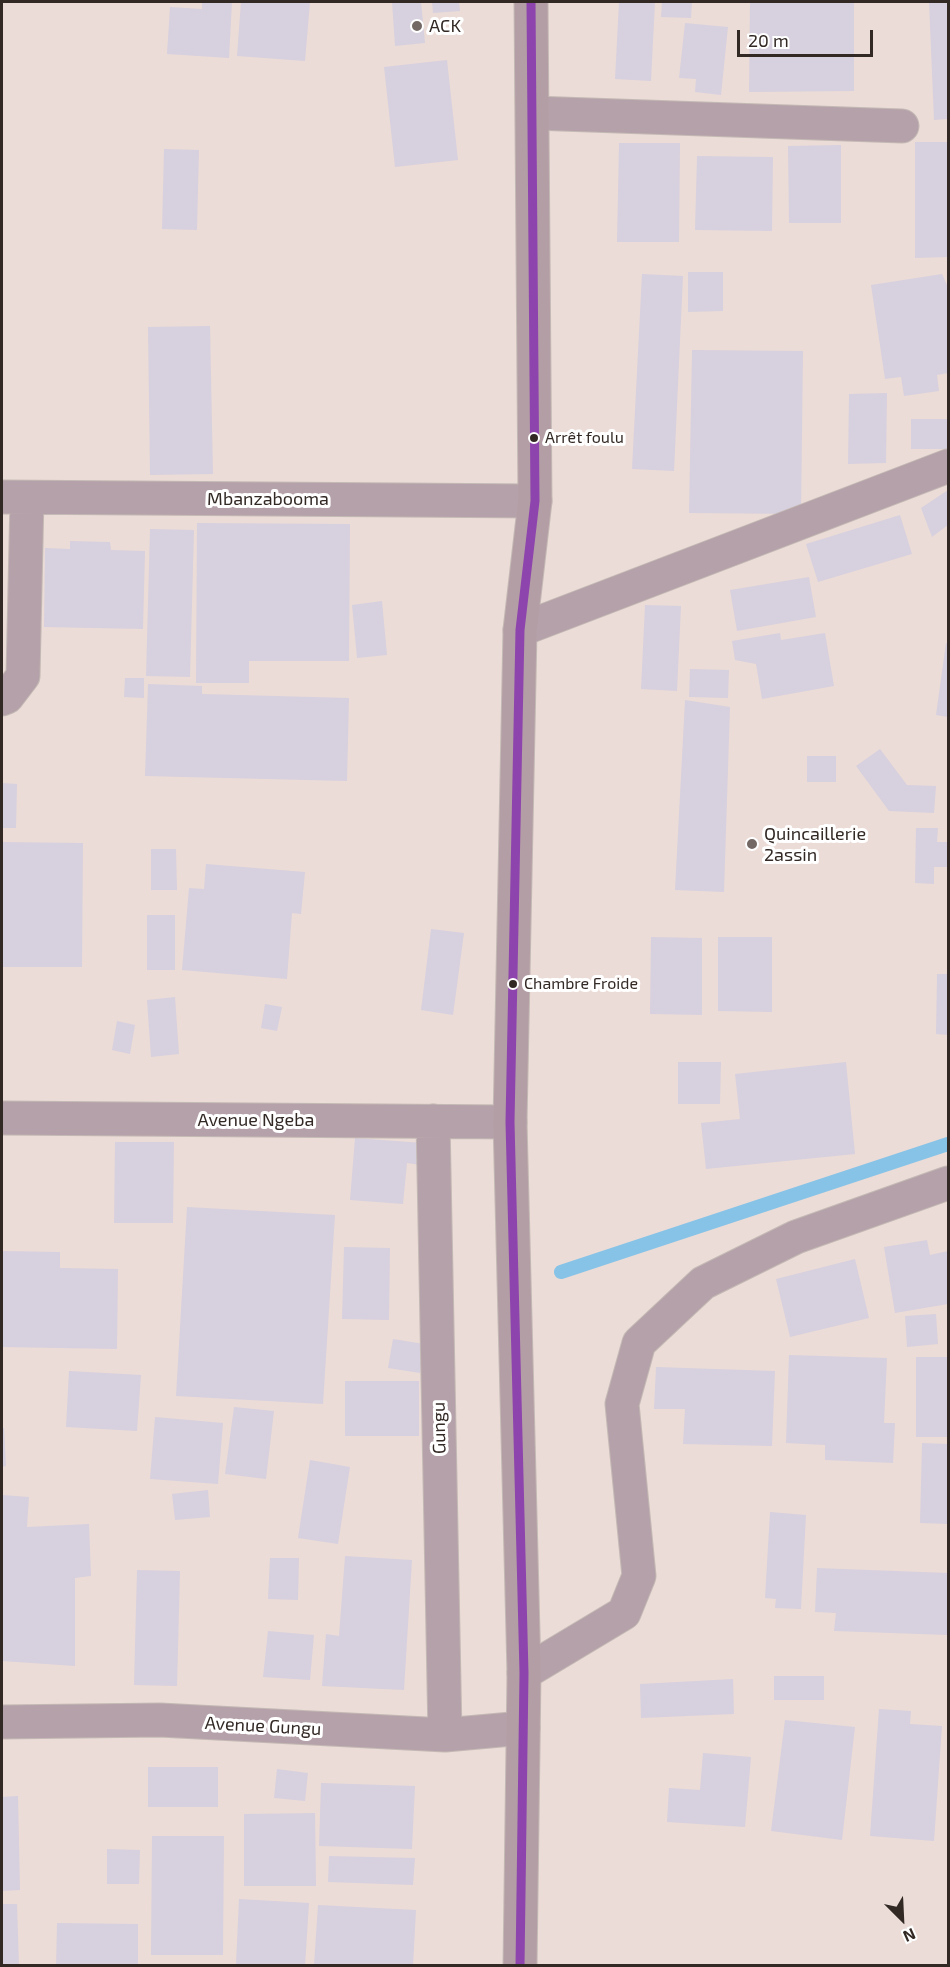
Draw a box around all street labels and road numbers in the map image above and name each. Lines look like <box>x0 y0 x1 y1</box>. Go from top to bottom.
street label: Mbanzabooma <box>207 488 329 510</box>
street label: Avenue Ngeba <box>198 1109 314 1131</box>
street label: Gungu <box>428 1402 450 1454</box>
street label: Avenue Gungu <box>204 1712 322 1740</box>

